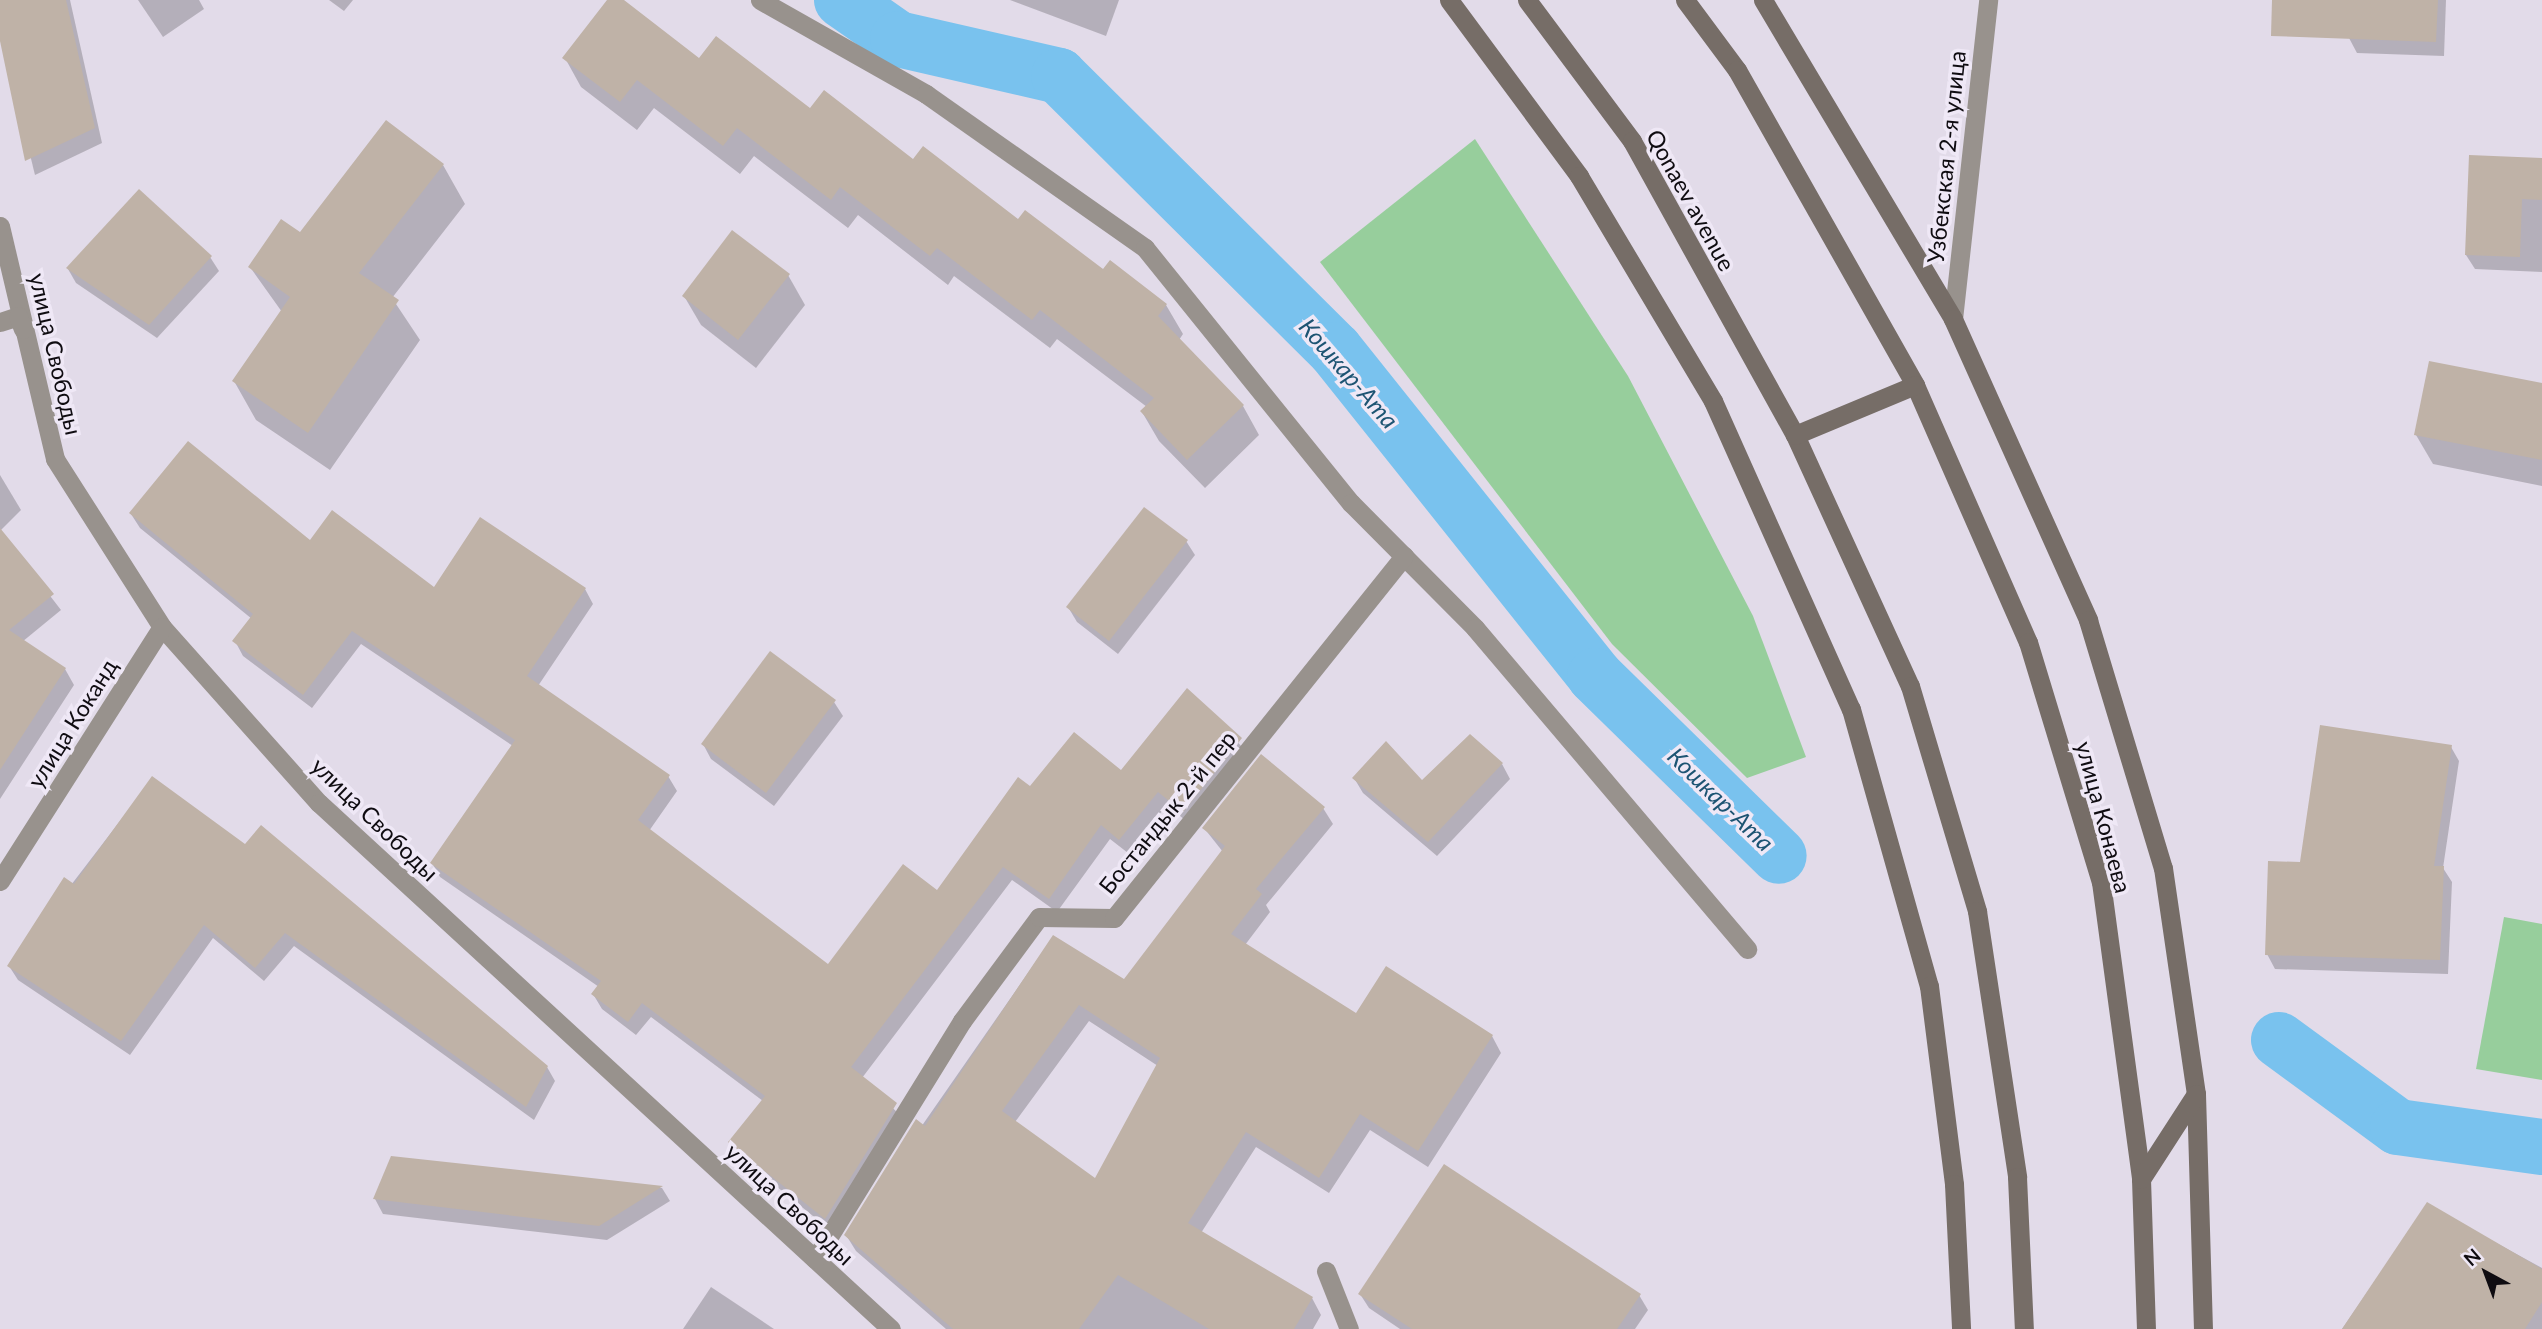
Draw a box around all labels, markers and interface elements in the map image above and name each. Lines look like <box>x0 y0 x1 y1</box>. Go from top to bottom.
street label: Узбекская 2-я улица <box>1921 49 1971 265</box>
street label: Qonaev avenue <box>1641 124 1741 276</box>
street label: улица Свободы <box>24 270 88 438</box>
water label: Кошкар-Ата <box>1293 312 1405 434</box>
street label: улица Коканд <box>21 653 123 793</box>
street label: Бостандык 2-й пер <box>1093 725 1241 899</box>
street label: улица Конаева <box>2071 738 2137 896</box>
water label: Кошкар-Ата <box>1662 741 1780 857</box>
street label: улица Свободы <box>306 752 444 886</box>
street label: улица Свободы <box>720 1138 860 1270</box>
north arrow <box>2451 1238 2521 1308</box>
text: N <box>2459 1243 2485 1270</box>

